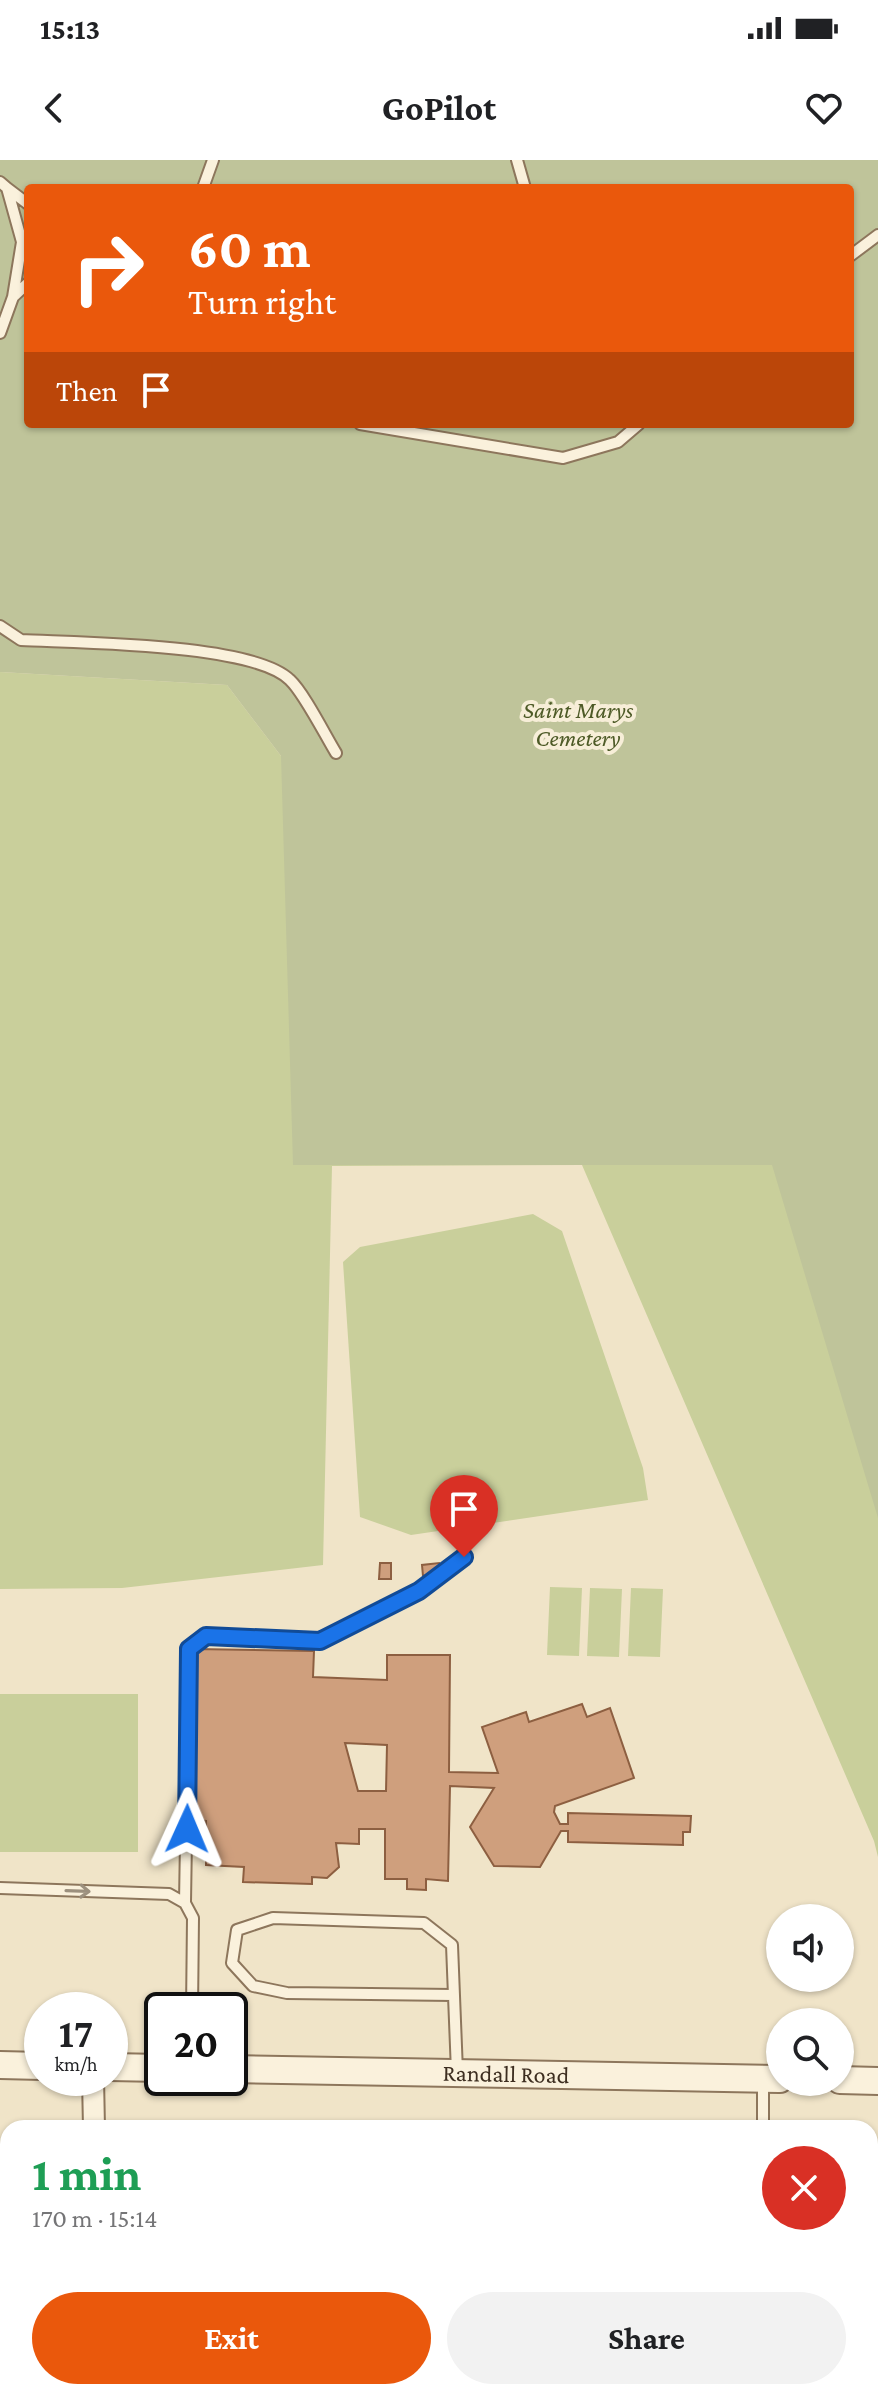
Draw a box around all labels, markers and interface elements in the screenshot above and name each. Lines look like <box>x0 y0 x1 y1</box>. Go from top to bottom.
text: 15:13 <box>40 12 100 45</box>
icon: back <box>32 86 76 130</box>
icon: heart <box>802 86 846 130</box>
text: GoPilot <box>382 88 496 128</box>
icon: right <box>56 216 160 320</box>
text: 60 m <box>188 217 311 279</box>
text: Turn right <box>188 282 336 322</box>
icon: arrive <box>134 368 178 412</box>
text: Then <box>56 374 118 407</box>
park label: Saint Marys Cemetery <box>523 696 634 751</box>
pin <box>430 1475 498 1557</box>
icon: arrive <box>442 1487 486 1531</box>
position arrow <box>145 1787 229 1871</box>
one-way arrow <box>64 1883 91 1898</box>
map controls <box>766 1904 854 2096</box>
button: sound <box>766 1904 854 1992</box>
speed limit sign: 20 <box>144 1992 248 2096</box>
button: search <box>766 2008 854 2096</box>
text: 17 <box>59 2011 93 2056</box>
text: km/h <box>54 2053 98 2075</box>
street label: Randall Road <box>442 2059 570 2088</box>
button: close <box>762 2146 846 2230</box>
text: 1 min <box>32 2147 141 2200</box>
text: 170 m · 15:14 <box>32 2204 157 2233</box>
button: Exit <box>32 2292 431 2384</box>
button: Share <box>447 2292 846 2384</box>

